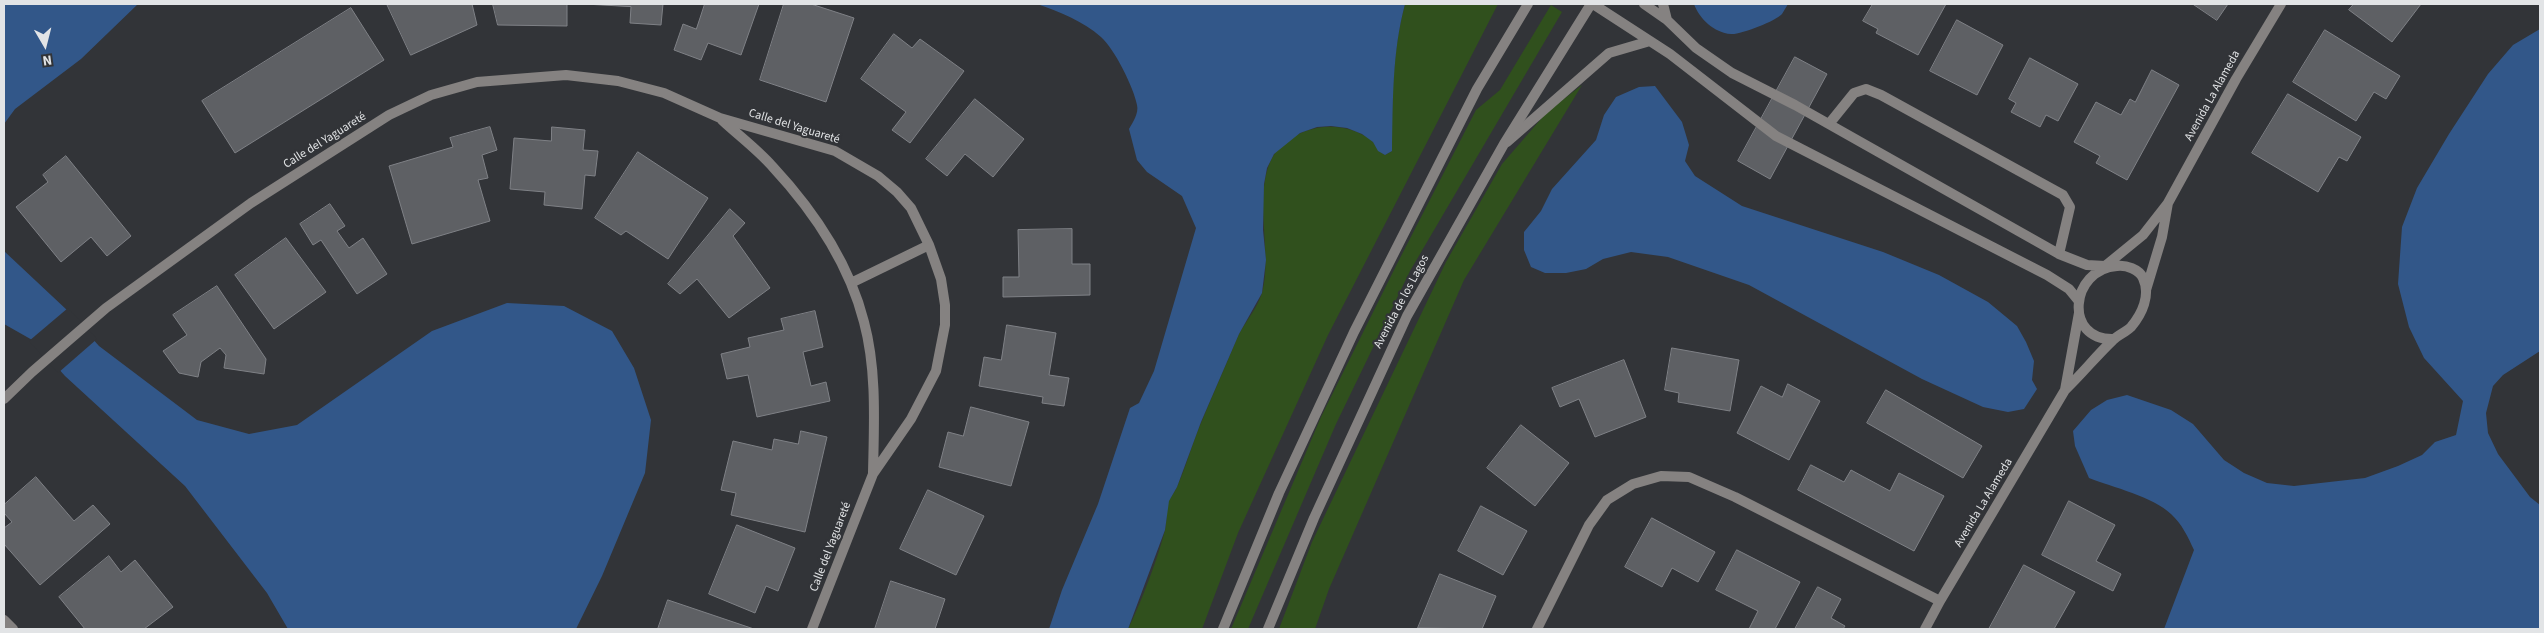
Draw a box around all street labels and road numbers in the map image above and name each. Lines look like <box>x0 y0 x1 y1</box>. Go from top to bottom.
street label: Avenida La Alameda <box>2182 48 2244 144</box>
street label: Calle del Yaguareté <box>747 106 841 148</box>
street label: Calle del Yaguareté <box>281 110 369 172</box>
street label: Avenida de los Lagos <box>1371 253 1433 351</box>
street label: Avenida La Alameda <box>1952 456 2016 550</box>
street label: Calle del Yaguareté <box>807 500 855 594</box>

